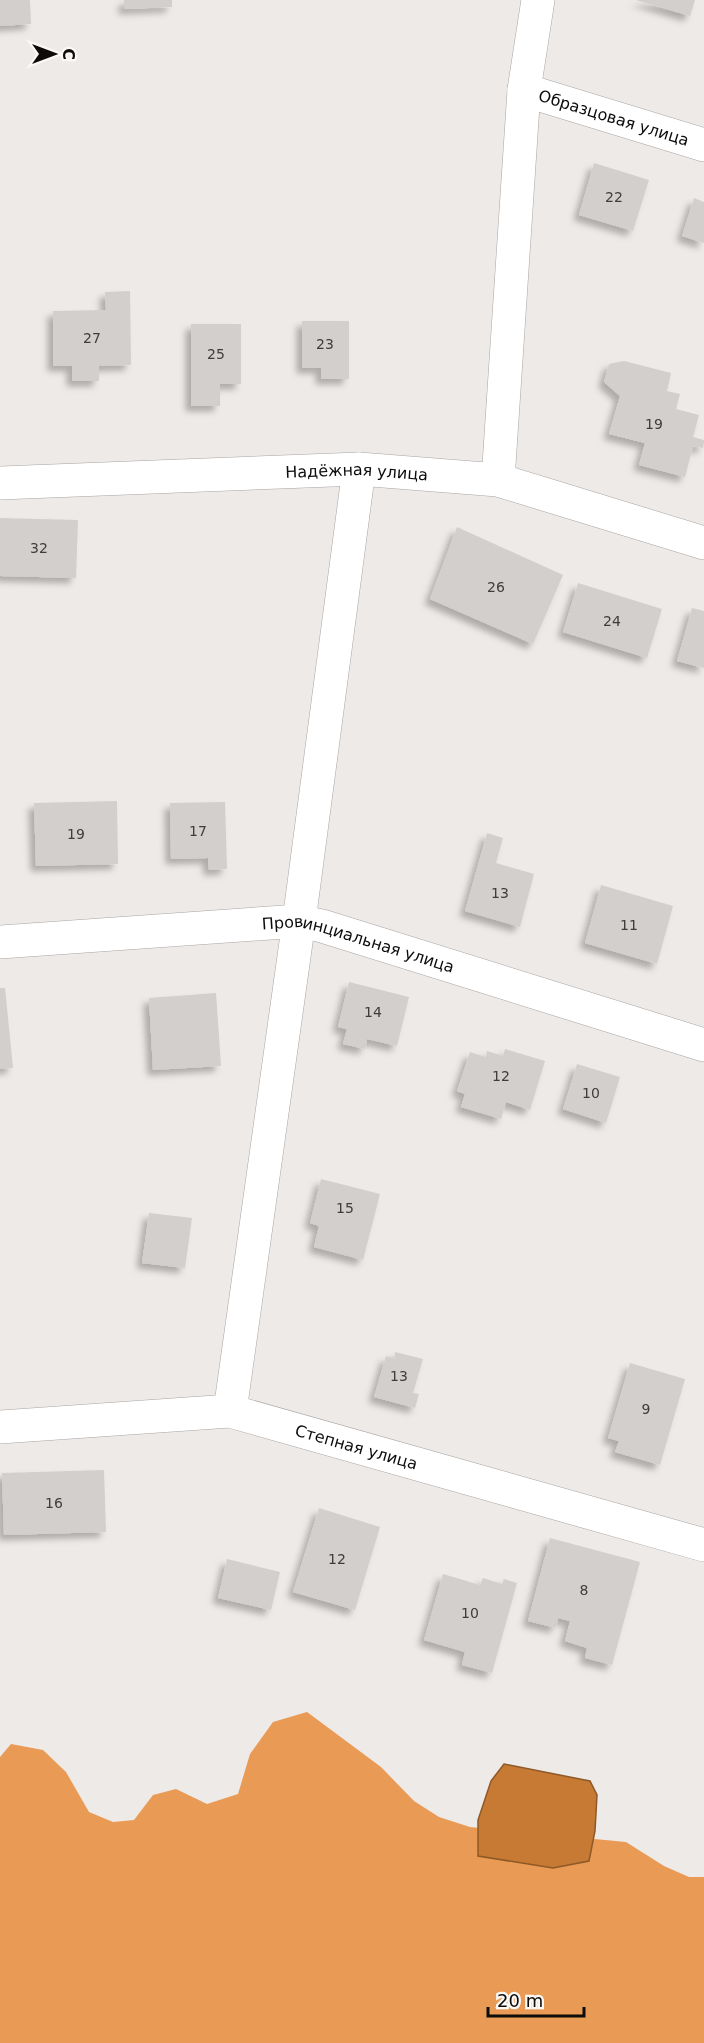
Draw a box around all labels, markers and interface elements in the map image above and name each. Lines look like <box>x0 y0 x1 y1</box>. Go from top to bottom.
north arrow <box>24 24 84 84</box>
text: С <box>59 48 78 60</box>
street label: Образцовая улица <box>536 86 691 149</box>
house number: 22 <box>605 189 623 205</box>
house number: 27 <box>83 330 101 346</box>
house number: 23 <box>316 336 334 352</box>
house number: 25 <box>207 346 225 362</box>
house number: 19 <box>645 416 663 432</box>
street label: Надёжная улица <box>285 459 429 484</box>
house number: 32 <box>30 540 48 556</box>
house number: 26 <box>487 579 505 595</box>
house number: 24 <box>603 613 621 629</box>
house number: 17 <box>189 823 207 839</box>
house number: 19 <box>67 826 85 842</box>
house number: 13 <box>491 885 509 901</box>
street label: Провинциальная улица <box>261 911 457 976</box>
house number: 11 <box>620 917 638 933</box>
house number: 14 <box>364 1004 382 1020</box>
house number: 12 <box>492 1068 510 1084</box>
house number: 10 <box>582 1085 600 1101</box>
house number: 15 <box>336 1200 354 1216</box>
house number: 13 <box>390 1368 408 1384</box>
house number: 9 <box>642 1401 650 1417</box>
street label: Степная улица <box>293 1420 420 1473</box>
house number: 16 <box>45 1495 63 1511</box>
house number: 12 <box>328 1551 346 1567</box>
house number: 8 <box>580 1582 588 1598</box>
house number: 10 <box>461 1605 479 1621</box>
scale bar <box>488 1980 584 2018</box>
text: 20 m <box>497 1990 543 2011</box>

